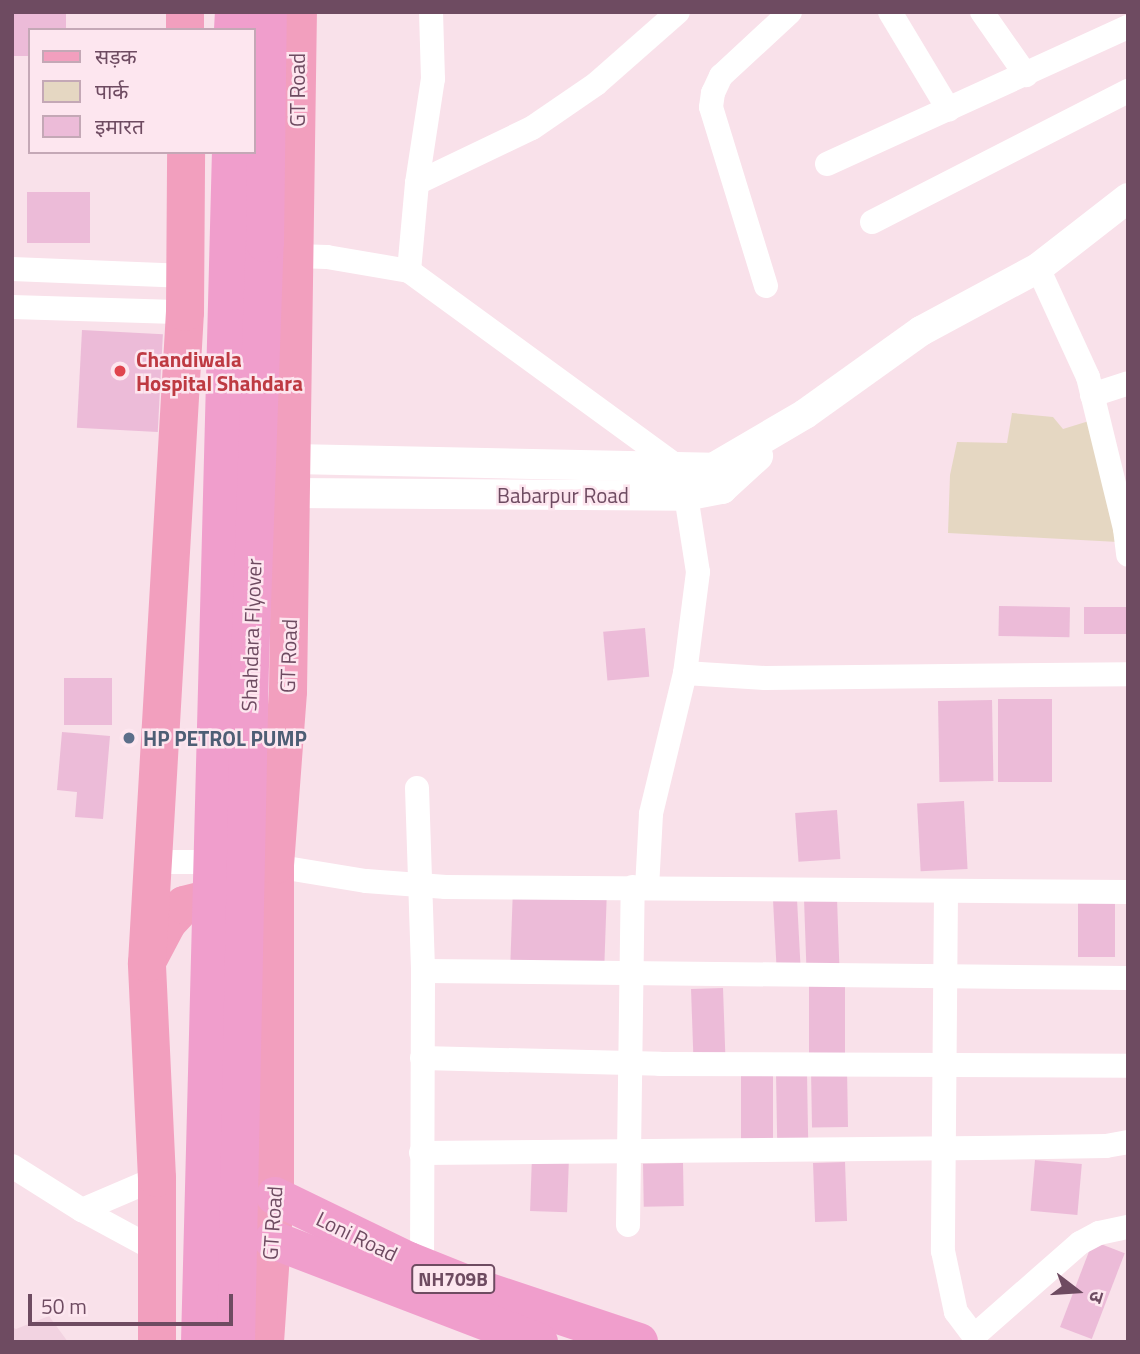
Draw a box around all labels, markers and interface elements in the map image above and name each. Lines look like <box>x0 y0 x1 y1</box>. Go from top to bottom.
legend <box>28 28 256 154</box>
text: सड़क <box>95 40 137 72</box>
street label: GT Road <box>284 53 310 127</box>
text: पार्क <box>95 75 129 107</box>
text: इमारत <box>95 110 144 142</box>
place label: Chandiwala Hospital Shahdara <box>136 346 303 396</box>
marker: Chandiwala Hospital Shahdara <box>110 361 130 381</box>
street label: Babarpur Road <box>497 482 629 508</box>
street label: Shahdara Flyover <box>236 558 266 712</box>
street label: GT Road <box>274 619 302 693</box>
place label: HP PETROL PUMP <box>143 725 307 751</box>
marker: HP PETROL PUMP <box>121 730 137 746</box>
street label: GT Road <box>257 1185 287 1261</box>
street label: Loni Road <box>312 1206 402 1266</box>
north arrow <box>1042 1256 1112 1326</box>
road number: NH709B <box>411 1264 495 1294</box>
scale bar <box>32 1280 236 1324</box>
text: उ <box>1082 1288 1113 1307</box>
text: 50 m <box>41 1290 87 1322</box>

